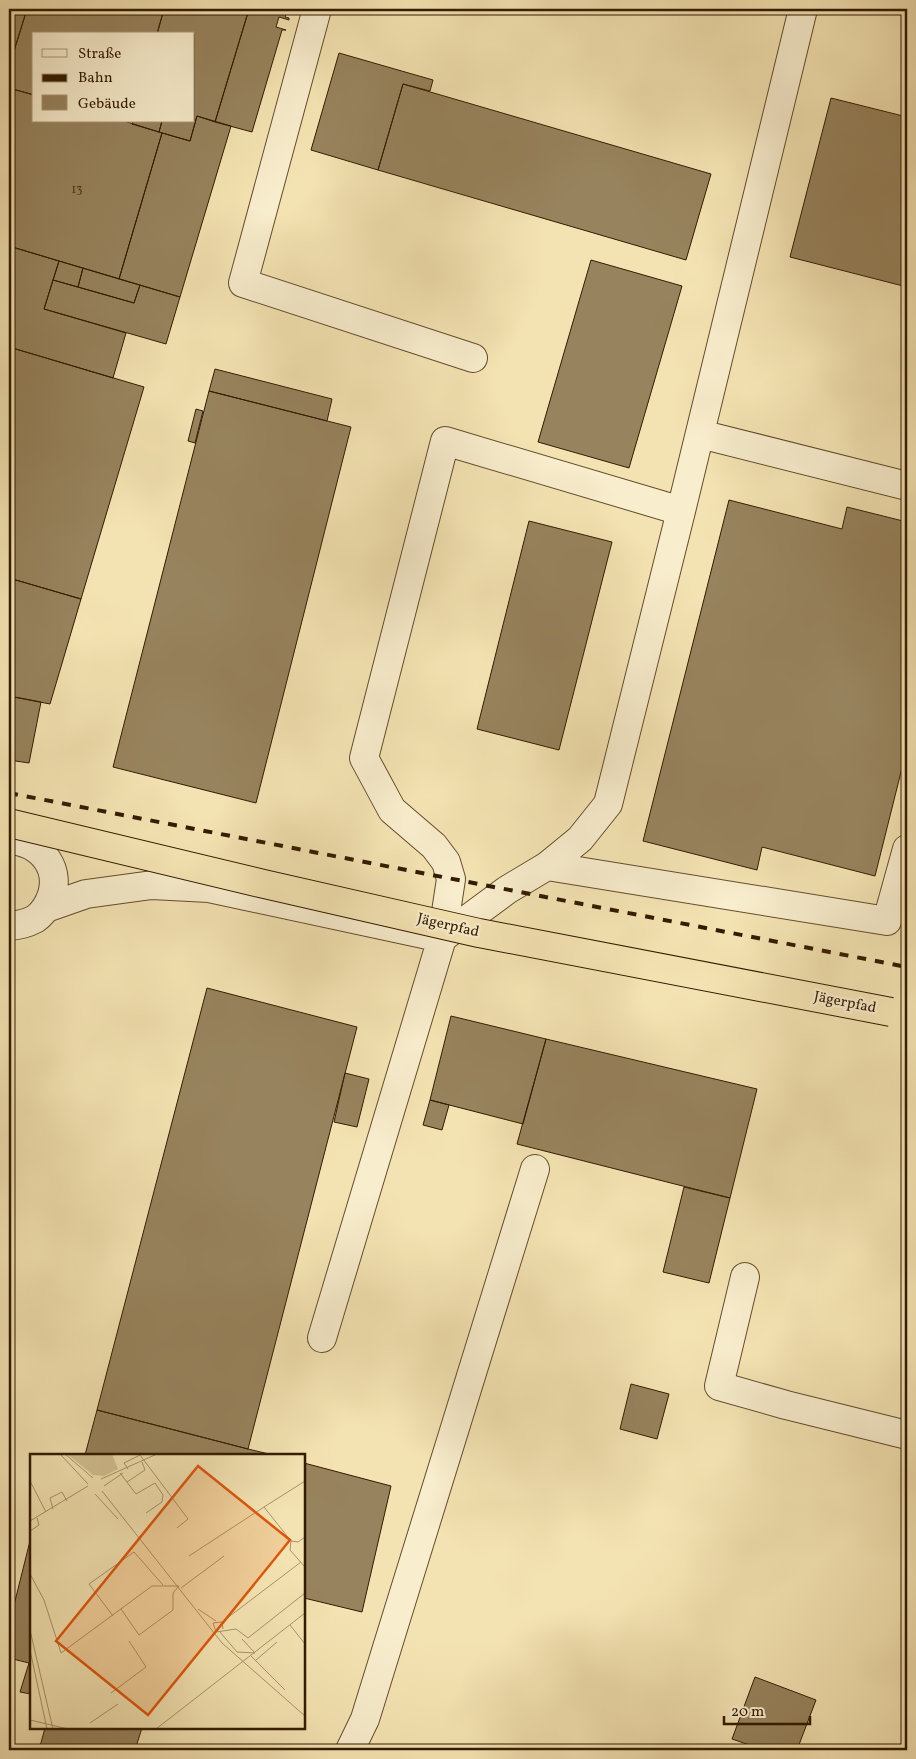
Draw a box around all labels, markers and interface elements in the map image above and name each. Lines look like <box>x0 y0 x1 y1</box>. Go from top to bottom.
legend <box>32 32 195 122</box>
text: Straße <box>78 44 121 65</box>
text: Bahn <box>78 68 113 89</box>
text: Gebäude <box>78 94 136 115</box>
house number: 13 <box>72 182 82 198</box>
street label: Jägerpfad <box>415 909 481 943</box>
street label: Jägerpfad <box>812 987 878 1019</box>
inset map <box>30 1454 305 1729</box>
scale bar <box>724 1694 810 1726</box>
text: 20 m <box>731 1702 764 1723</box>

